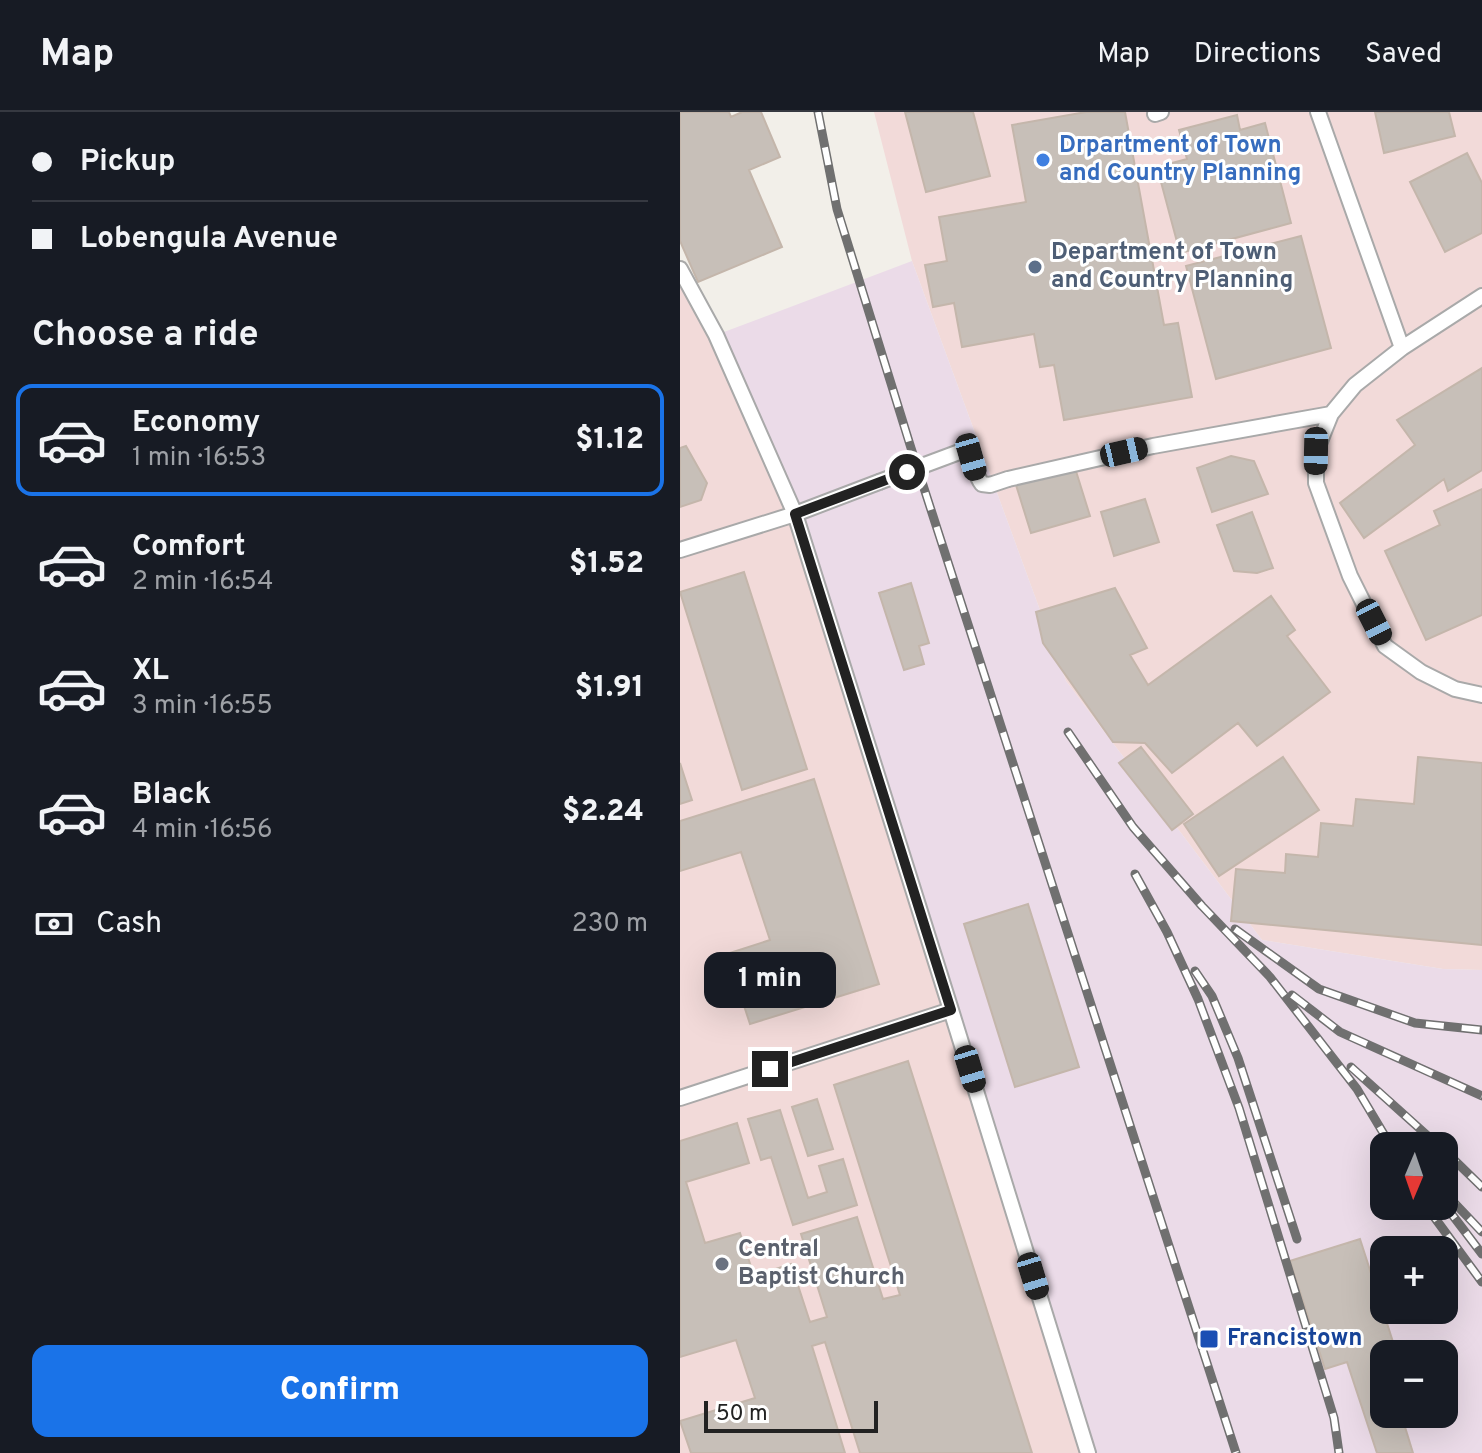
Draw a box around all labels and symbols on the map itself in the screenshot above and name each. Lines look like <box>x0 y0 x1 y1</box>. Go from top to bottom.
place label: Drpartment of Town and Country Planning <box>1059 131 1301 189</box>
marker: Drpartment of Town and Country Planning <box>1034 151 1052 169</box>
place label: Department of Town and Country Planning <box>1051 238 1293 296</box>
marker: Department of Town and Country Planning <box>1026 258 1044 276</box>
car <box>1304 427 1328 475</box>
car <box>953 431 989 483</box>
car <box>1098 435 1150 469</box>
route start <box>889 454 925 490</box>
car <box>1352 595 1396 649</box>
callout: 1 min <box>704 953 836 1009</box>
car <box>952 1043 988 1095</box>
route end <box>752 1051 788 1087</box>
north arrow <box>1370 1132 1458 1220</box>
place label: Central Baptist Church <box>738 1235 905 1293</box>
car <box>1015 1250 1051 1302</box>
marker: Central Baptist Church <box>713 1255 731 1273</box>
place label: Francistown <box>1227 1324 1363 1354</box>
marker: Francistown <box>1198 1328 1220 1350</box>
scale bar <box>704 1397 878 1433</box>

